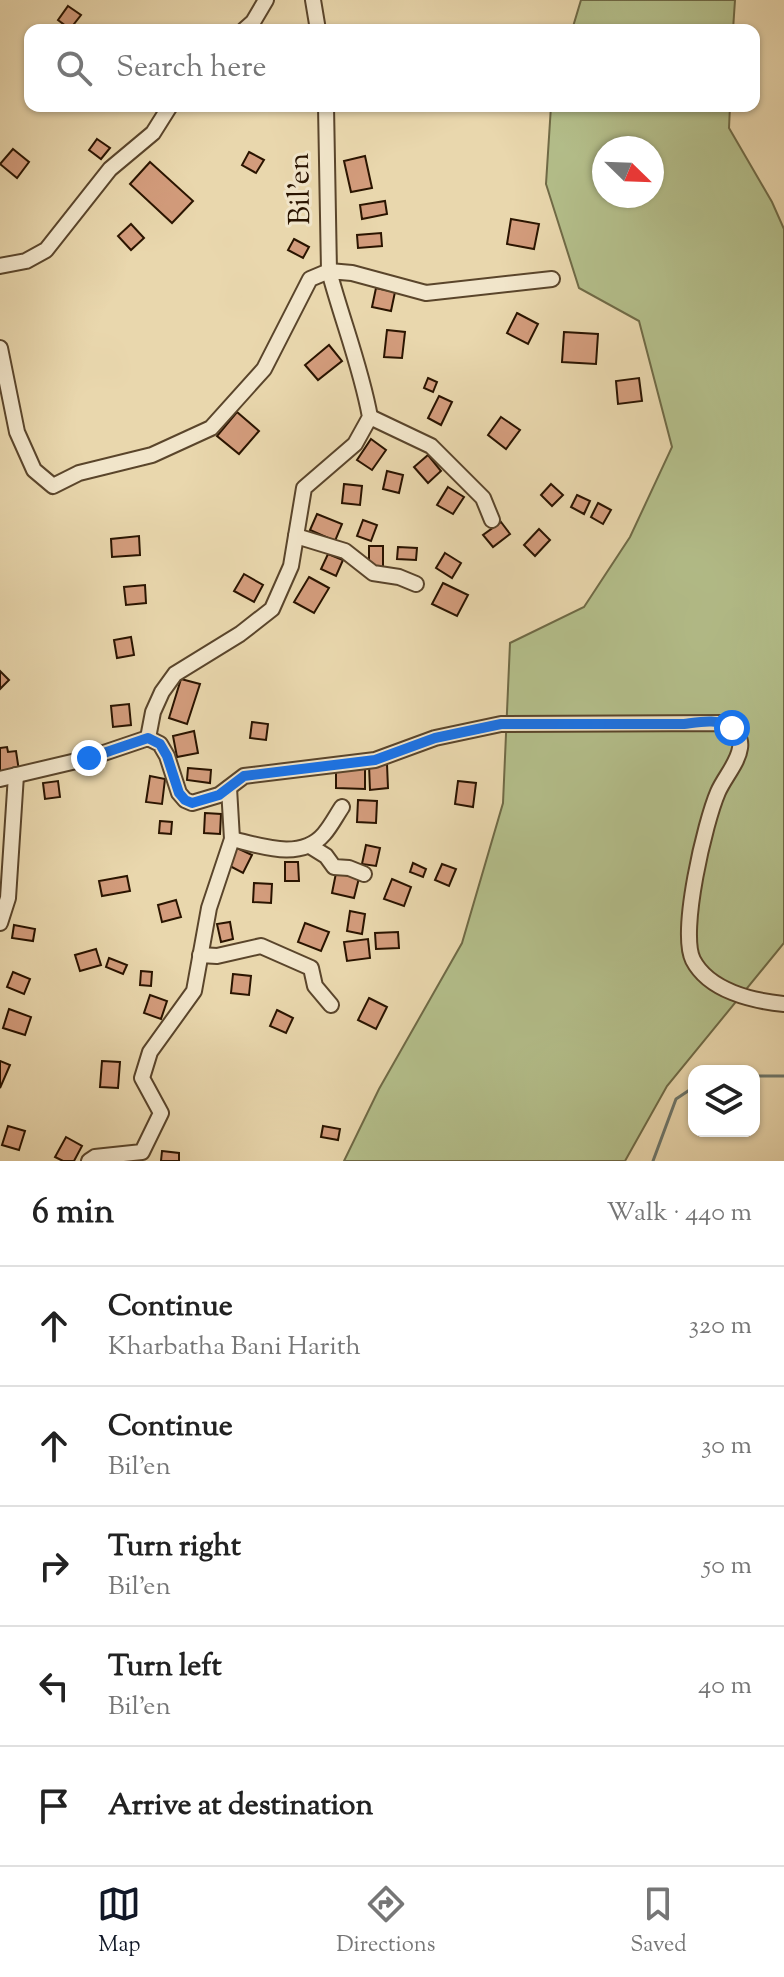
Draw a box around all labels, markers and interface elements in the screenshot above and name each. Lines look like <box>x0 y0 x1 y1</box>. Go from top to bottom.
search box <box>24 24 760 112</box>
icon: search <box>52 46 96 90</box>
text: Search here <box>116 47 266 90</box>
north arrow <box>592 136 664 208</box>
street label: Bil'en <box>279 152 323 226</box>
route start <box>714 710 750 746</box>
route end <box>71 740 107 776</box>
map controls <box>688 1065 760 1137</box>
button: layers <box>688 1065 760 1137</box>
text: 6 min <box>32 1189 114 1238</box>
text: Walk · 440 m <box>607 1195 752 1232</box>
text: Continue <box>108 1286 233 1329</box>
icon: ahead <box>32 1304 76 1348</box>
text: 320 m <box>689 1308 752 1345</box>
text: Kharbatha Bani Harith <box>108 1329 361 1366</box>
text: Continue <box>108 1406 233 1449</box>
icon: ahead <box>32 1424 76 1468</box>
text: 30 m <box>701 1428 752 1465</box>
text: Bil'en <box>108 1449 171 1486</box>
text: Turn right <box>108 1526 241 1569</box>
icon: right <box>32 1544 76 1588</box>
text: 50 m <box>702 1548 752 1585</box>
text: Bil'en <box>108 1569 171 1606</box>
text: Turn left <box>108 1646 222 1689</box>
icon: left <box>32 1664 76 1708</box>
text: 40 m <box>698 1668 752 1705</box>
text: Bil'en <box>108 1689 171 1726</box>
icon: arrive <box>32 1784 76 1828</box>
text: Arrive at destination <box>108 1785 373 1828</box>
tab: Map <box>97 1882 141 1962</box>
tab: Directions <box>336 1882 435 1962</box>
tab: Saved <box>630 1882 687 1962</box>

